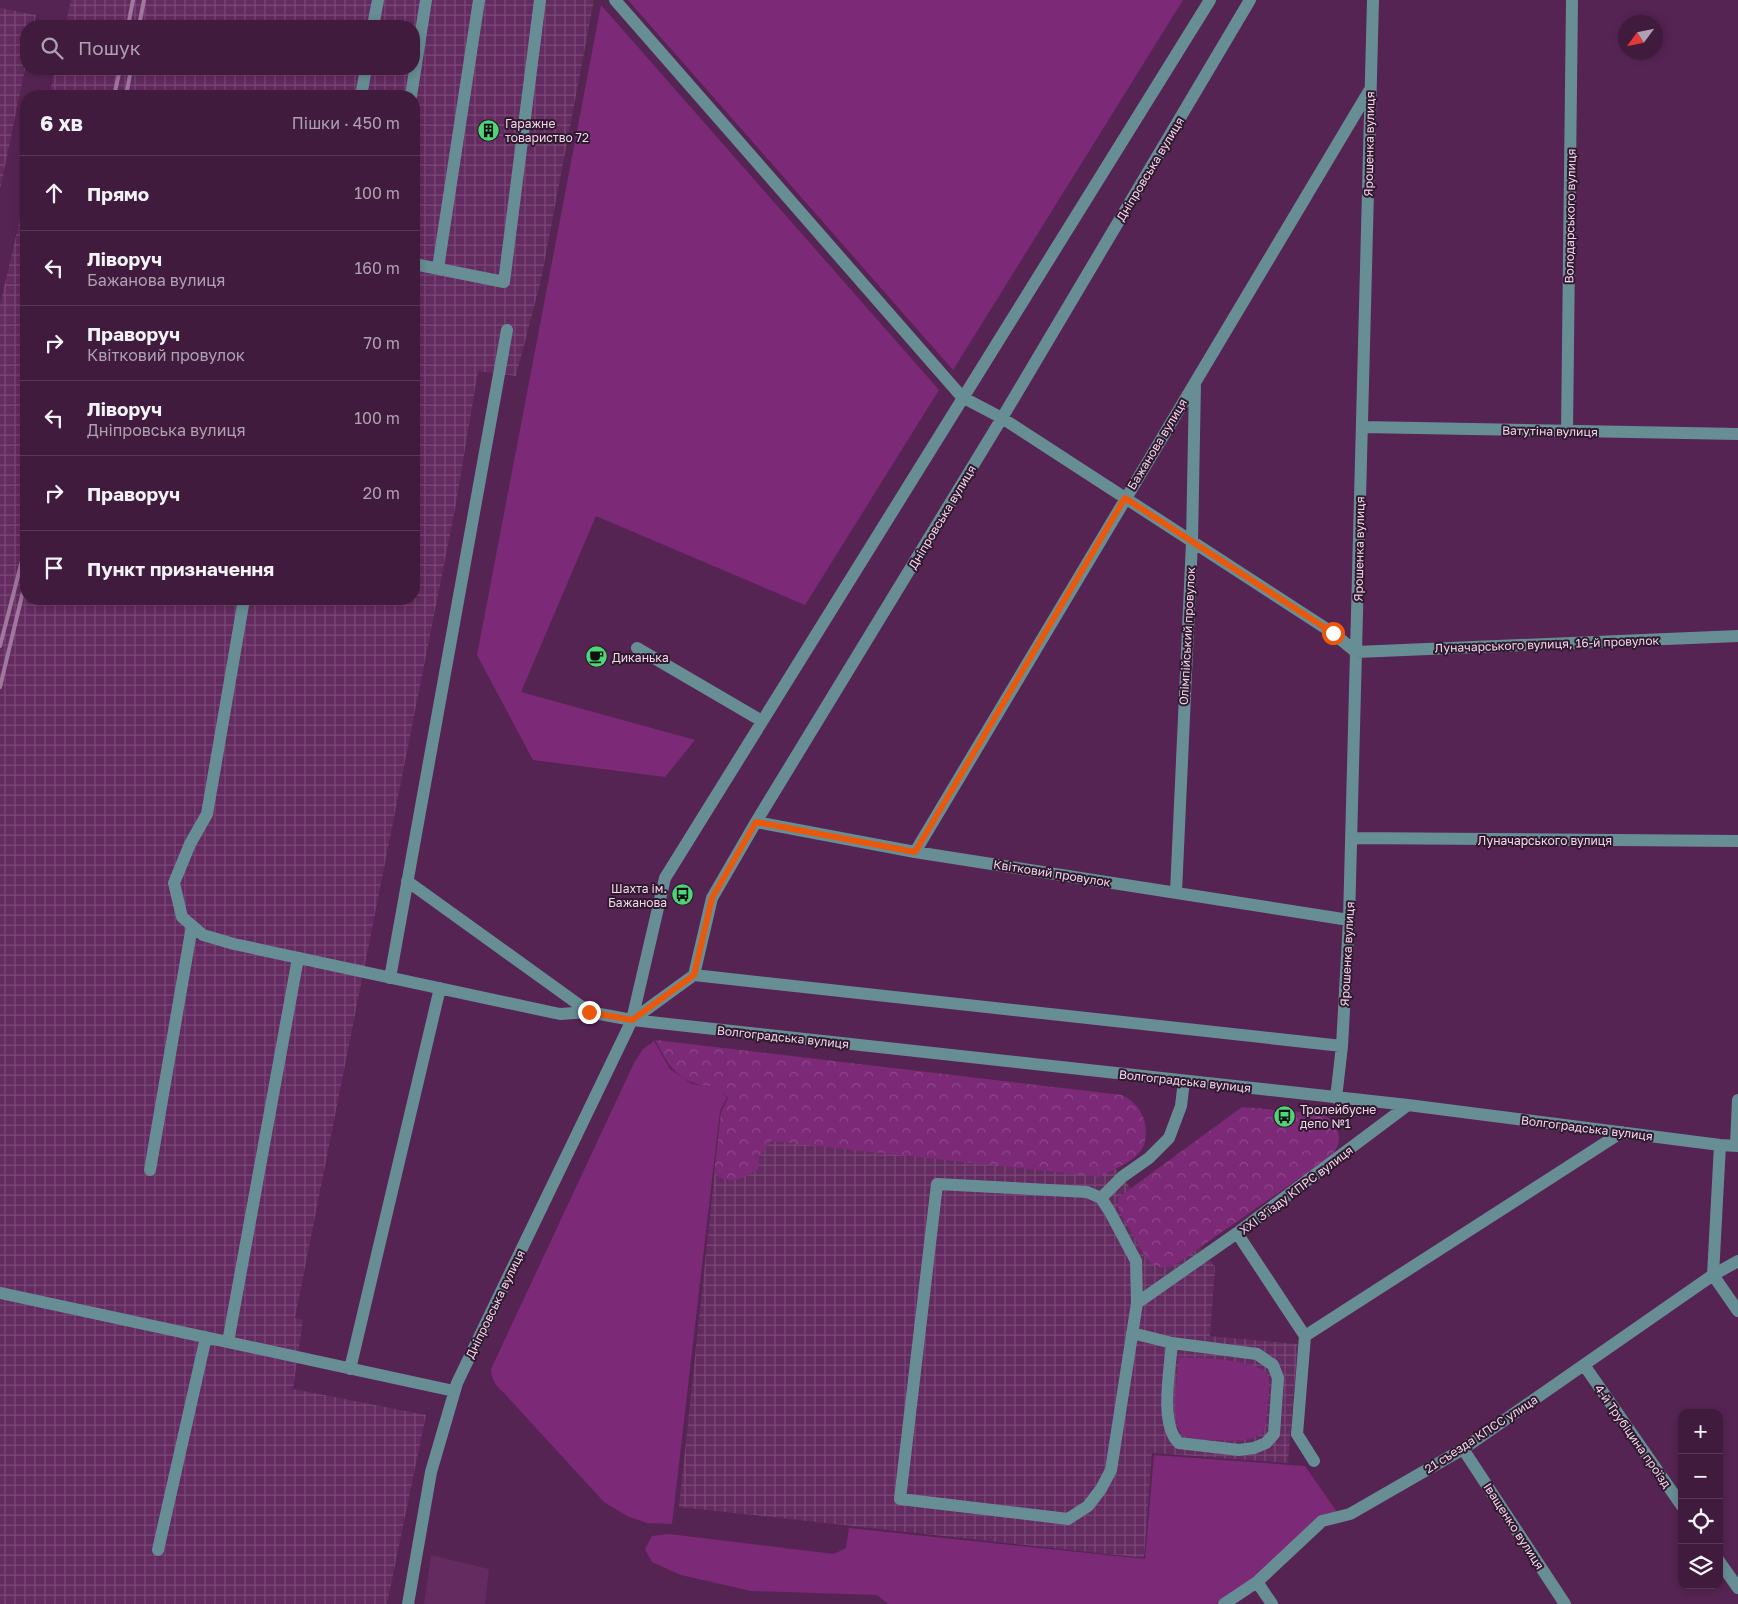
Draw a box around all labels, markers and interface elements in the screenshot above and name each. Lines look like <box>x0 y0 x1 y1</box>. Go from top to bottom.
north arrow <box>1618 15 1663 60</box>
search box <box>20 20 420 75</box>
icon: search <box>38 34 66 62</box>
text: Пошук <box>78 36 141 59</box>
street label: Ярошенка вулиця <box>1361 91 1377 197</box>
text: 6 хв <box>40 110 83 136</box>
text: Пішки · 450 m <box>292 113 400 133</box>
street label: Дніпровська вулиця <box>1113 114 1187 224</box>
place label: Гаражне товариство 72 <box>505 116 589 145</box>
building icon: Гаражне товариство 72 <box>477 118 501 142</box>
street label: Володарського вулиця <box>1561 148 1579 284</box>
icon: ahead <box>40 179 68 207</box>
text: Прямо <box>87 182 149 205</box>
text: 100 m <box>354 183 400 203</box>
text: Ліворуч <box>87 247 162 270</box>
icon: left <box>40 254 68 282</box>
text: 160 m <box>354 258 400 278</box>
text: Бажанова вулиця <box>87 270 225 290</box>
text: Праворуч <box>87 322 180 345</box>
icon: right <box>40 329 68 357</box>
text: 70 m <box>363 333 400 353</box>
text: Квітковий провулок <box>87 345 245 365</box>
street label: Бажанова вулиця <box>1124 396 1190 492</box>
text: Ліворуч <box>87 397 162 420</box>
icon: left <box>40 404 68 432</box>
text: 100 m <box>354 408 400 428</box>
text: Дніпровська вулиця <box>87 420 246 440</box>
street label: Ватутіна вулиця <box>1502 423 1598 439</box>
street label: Дніпровська вулиця <box>905 462 979 572</box>
icon: right <box>40 479 68 507</box>
text: Праворуч <box>87 482 180 505</box>
text: 20 m <box>363 483 400 503</box>
street label: Ярошенка вулиця <box>1351 496 1367 602</box>
icon: arrive <box>40 554 68 582</box>
text: Пункт призначення <box>87 557 274 580</box>
street label: Олімпійський провулок <box>1176 566 1198 706</box>
route start <box>1322 622 1345 645</box>
street label: Луначарського вулиця, 16-й провулок <box>1434 633 1660 655</box>
cafe icon: Диканька <box>584 645 608 669</box>
place label: Диканька <box>612 650 669 665</box>
street label: Луначарського вулиця <box>1478 833 1612 848</box>
street label: Квітковий провулок <box>992 856 1112 890</box>
place label: Шахта ім. Бажанова <box>608 881 667 910</box>
bus stop icon: Шахта ім. Бажанова <box>671 883 695 907</box>
street label: Ярошенка вулиця <box>1337 901 1357 1007</box>
route end <box>578 1001 601 1024</box>
street label: Волгоградська вулиця <box>716 1023 850 1051</box>
street label: Волгоградська вулиця <box>1118 1067 1252 1095</box>
place label: Тролейбусне депо №1 <box>1300 1102 1376 1131</box>
bus stop icon: Тролейбусне депо №1 <box>1272 1104 1296 1128</box>
street label: Волгоградська вулиця <box>1520 1112 1654 1144</box>
street label: XXI З’їзду КПРС вулиця <box>1236 1142 1356 1238</box>
street label: Дніпровська вулиця <box>462 1247 528 1361</box>
street label: 4-й Трубіцина проїзд <box>1592 1381 1674 1491</box>
street label: 21 съезда КПСС улица <box>1422 1392 1540 1476</box>
map controls <box>1678 1409 1723 1589</box>
button: + <box>1678 1409 1723 1454</box>
button: − <box>1678 1454 1723 1499</box>
street label: Іващенко вулиця <box>1480 1480 1548 1572</box>
button: locate <box>1678 1499 1723 1544</box>
button: layers <box>1678 1544 1723 1589</box>

